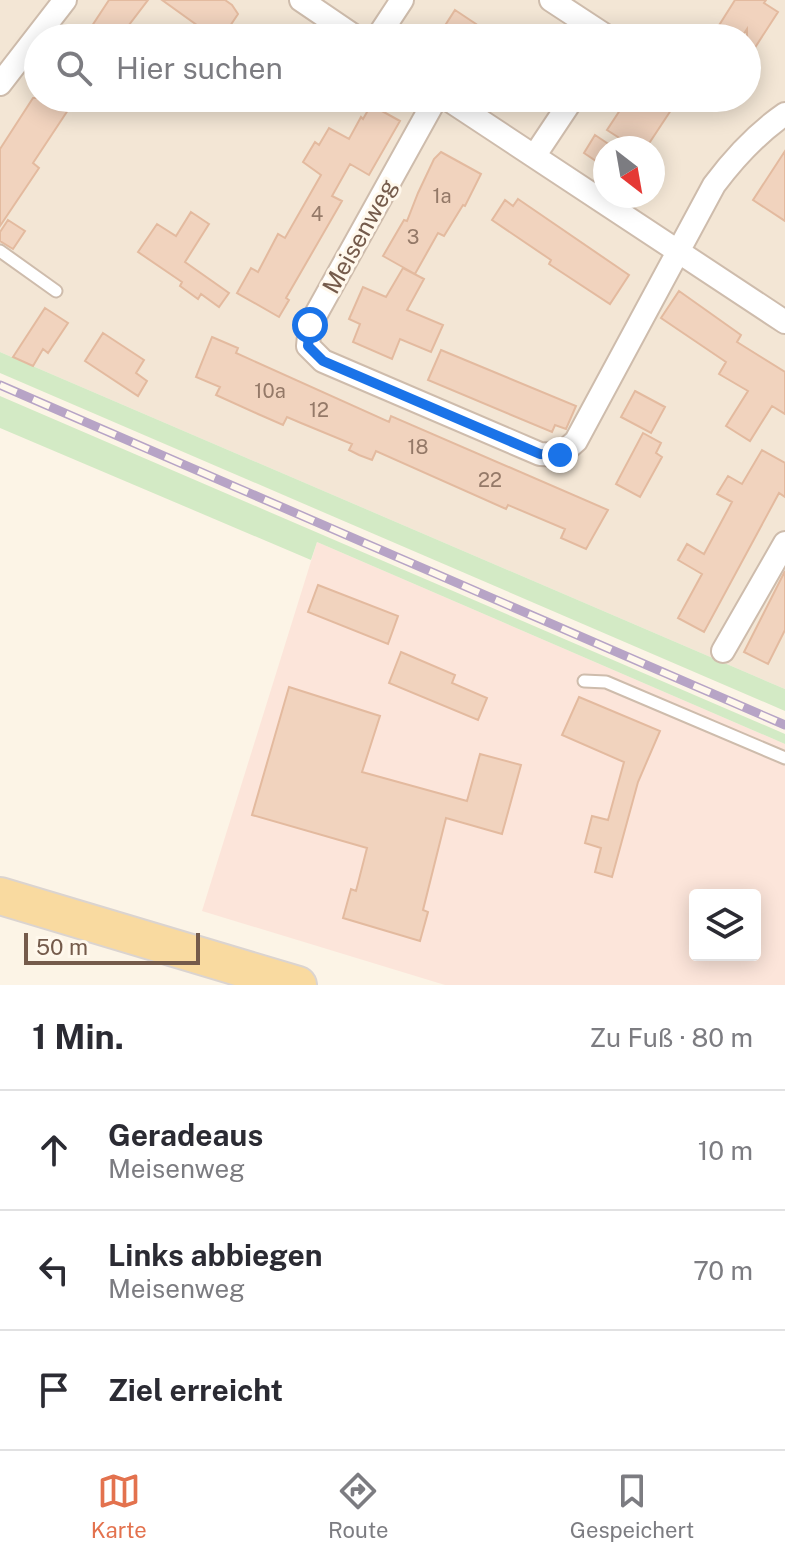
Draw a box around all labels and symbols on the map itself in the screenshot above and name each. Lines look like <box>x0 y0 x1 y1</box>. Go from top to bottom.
north arrow <box>593 136 665 208</box>
street label: Meisenweg <box>316 174 402 298</box>
house number: 1a <box>432 184 452 208</box>
house number: 4 <box>311 202 323 226</box>
house number: 3 <box>407 225 419 249</box>
route start <box>292 307 328 343</box>
house number: 10a <box>254 379 286 403</box>
house number: 12 <box>309 398 329 422</box>
house number: 18 <box>407 435 429 459</box>
route end <box>542 437 578 473</box>
house number: 22 <box>478 468 502 492</box>
scale bar <box>24 929 200 965</box>

